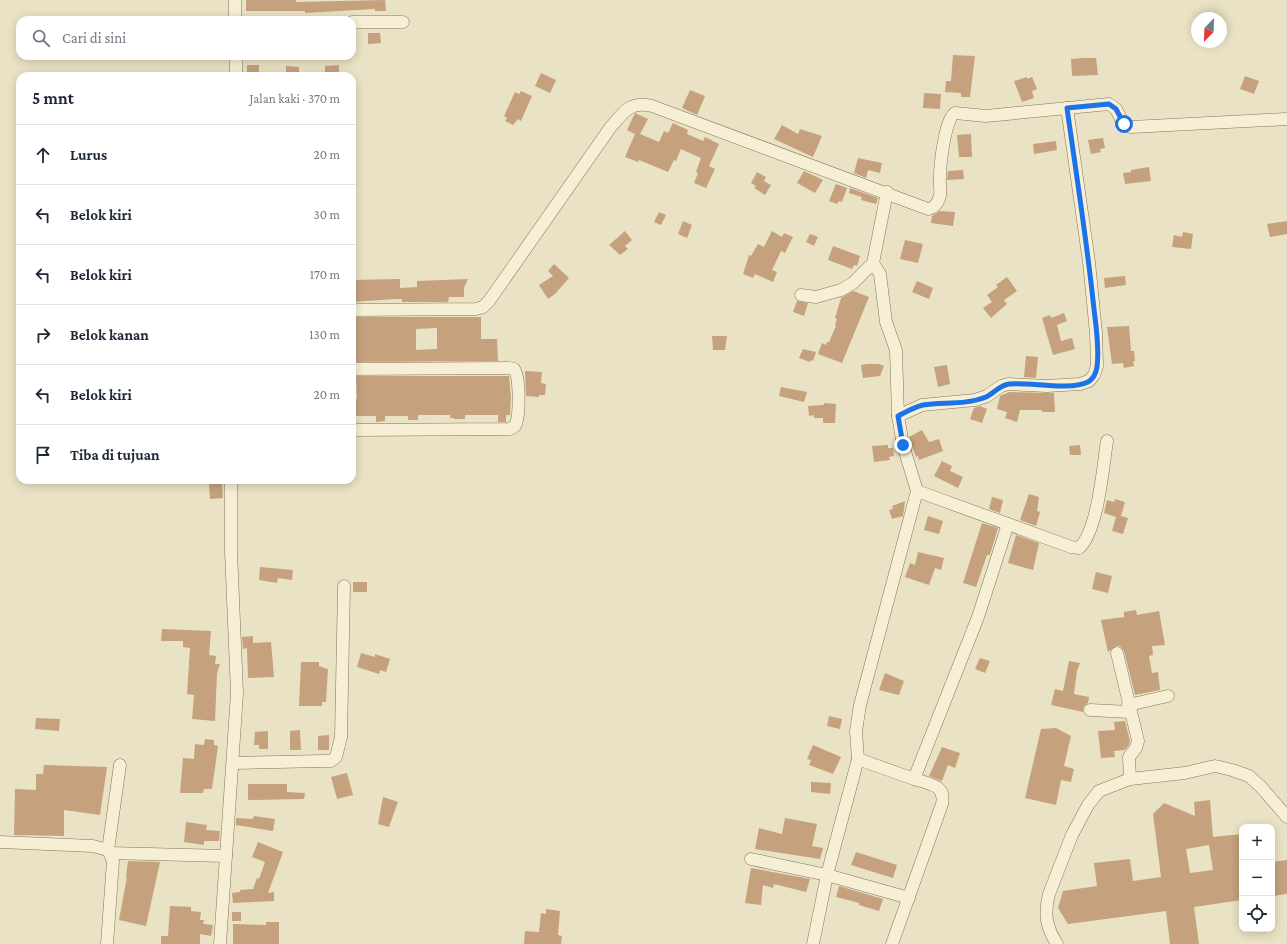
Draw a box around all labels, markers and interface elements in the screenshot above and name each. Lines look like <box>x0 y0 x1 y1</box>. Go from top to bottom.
north arrow <box>1191 12 1227 48</box>
search box <box>16 16 356 60</box>
icon: search <box>30 27 52 49</box>
text: Cari di sini <box>62 30 126 46</box>
text: 5 mnt <box>32 89 74 108</box>
text: Jalan kaki · 370 m <box>249 91 340 106</box>
route start <box>1115 115 1133 133</box>
icon: ahead <box>32 144 54 166</box>
text: Lurus <box>70 147 107 163</box>
text: 20 m <box>314 147 340 162</box>
icon: left <box>32 204 54 226</box>
text: Belok kiri <box>70 207 132 223</box>
text: 30 m <box>314 207 340 222</box>
icon: left <box>32 264 54 286</box>
text: Belok kiri <box>70 267 132 283</box>
text: 170 m <box>310 267 340 282</box>
icon: right <box>32 324 54 346</box>
text: Belok kanan <box>70 327 149 343</box>
text: 130 m <box>309 327 340 342</box>
icon: left <box>32 384 54 406</box>
text: Belok kiri <box>70 387 132 403</box>
text: 20 m <box>314 387 340 402</box>
route end <box>894 436 912 454</box>
icon: arrive <box>32 444 54 466</box>
text: Tiba di tujuan <box>70 447 160 463</box>
map controls <box>1239 824 1275 932</box>
button: + <box>1239 824 1275 860</box>
button: − <box>1239 860 1275 896</box>
button: locate <box>1239 896 1275 932</box>

